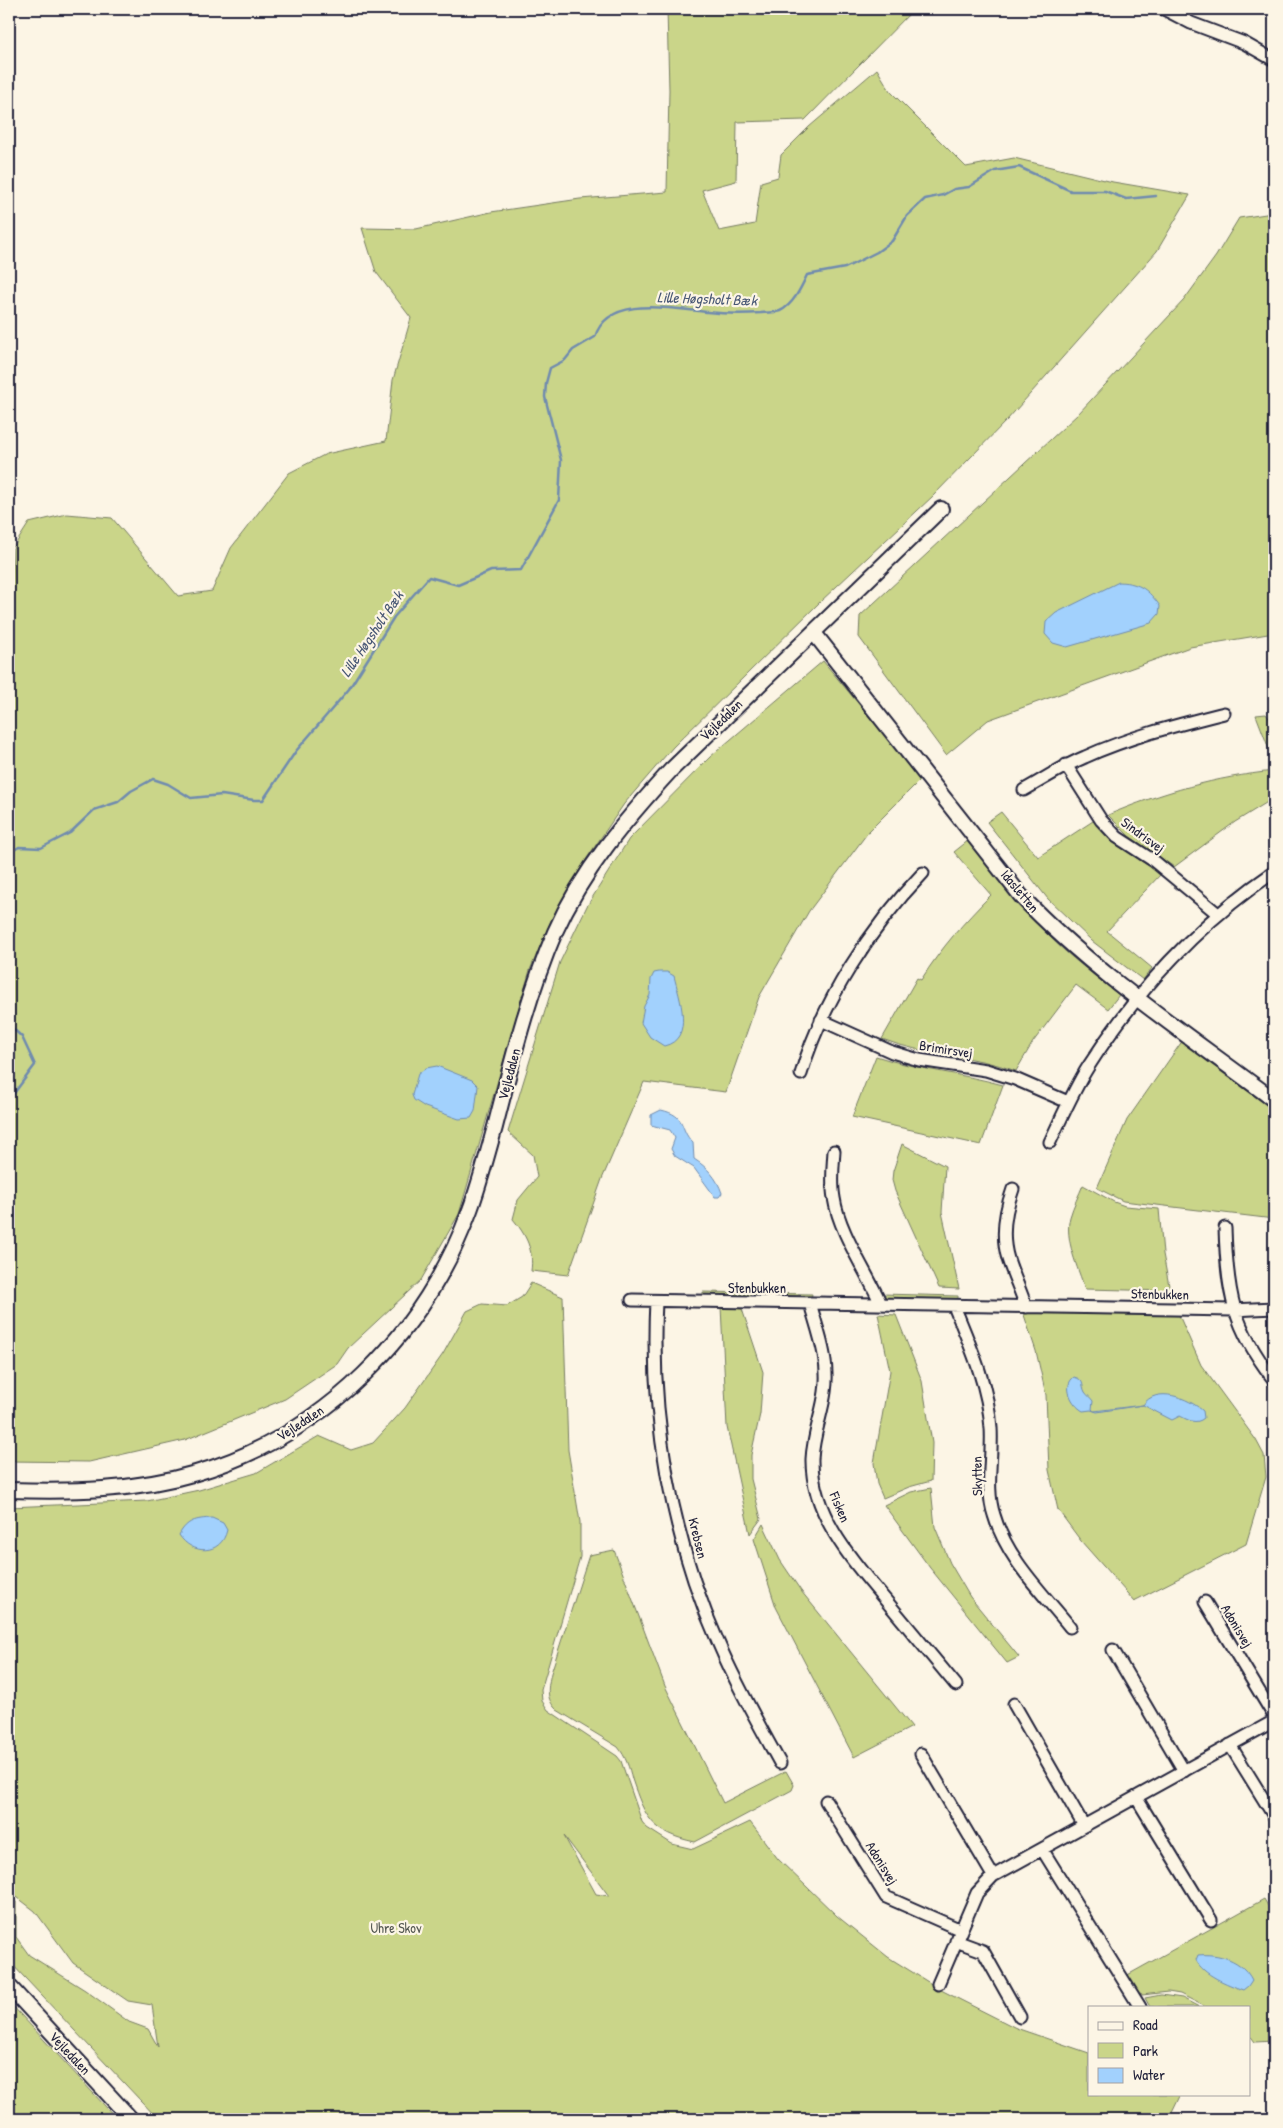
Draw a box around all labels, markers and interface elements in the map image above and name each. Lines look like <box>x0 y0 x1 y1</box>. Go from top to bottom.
water label: Lille Høgsholt Bæk <box>657 286 759 311</box>
water label: Lille Høgsholt Bæk <box>335 585 409 681</box>
street label: Vejledalen <box>695 695 747 745</box>
street label: Sindrisvej <box>1117 812 1169 858</box>
street label: Idasletten <box>997 865 1044 916</box>
street label: Brimirsvej <box>918 1035 974 1063</box>
street label: Vejledalen <box>493 1046 525 1102</box>
street label: Stenbukken <box>728 1278 786 1297</box>
street label: Stenbukken <box>1131 1283 1189 1304</box>
street label: Vejledalen <box>272 1400 328 1446</box>
street label: Skytten <box>967 1456 987 1496</box>
street label: Fisken <box>825 1488 855 1525</box>
street label: Krebsen <box>684 1516 713 1560</box>
street label: Adonisvej <box>1216 1601 1258 1651</box>
street label: Adonisvej <box>861 1838 903 1888</box>
park label: Uhre Skov <box>370 1918 422 1937</box>
legend <box>1088 2006 1250 2096</box>
text: Road <box>1133 2014 1158 2035</box>
street label: Vejledalen <box>45 2027 95 2079</box>
text: Park <box>1133 2040 1158 2061</box>
text: Water <box>1133 2064 1165 2085</box>

